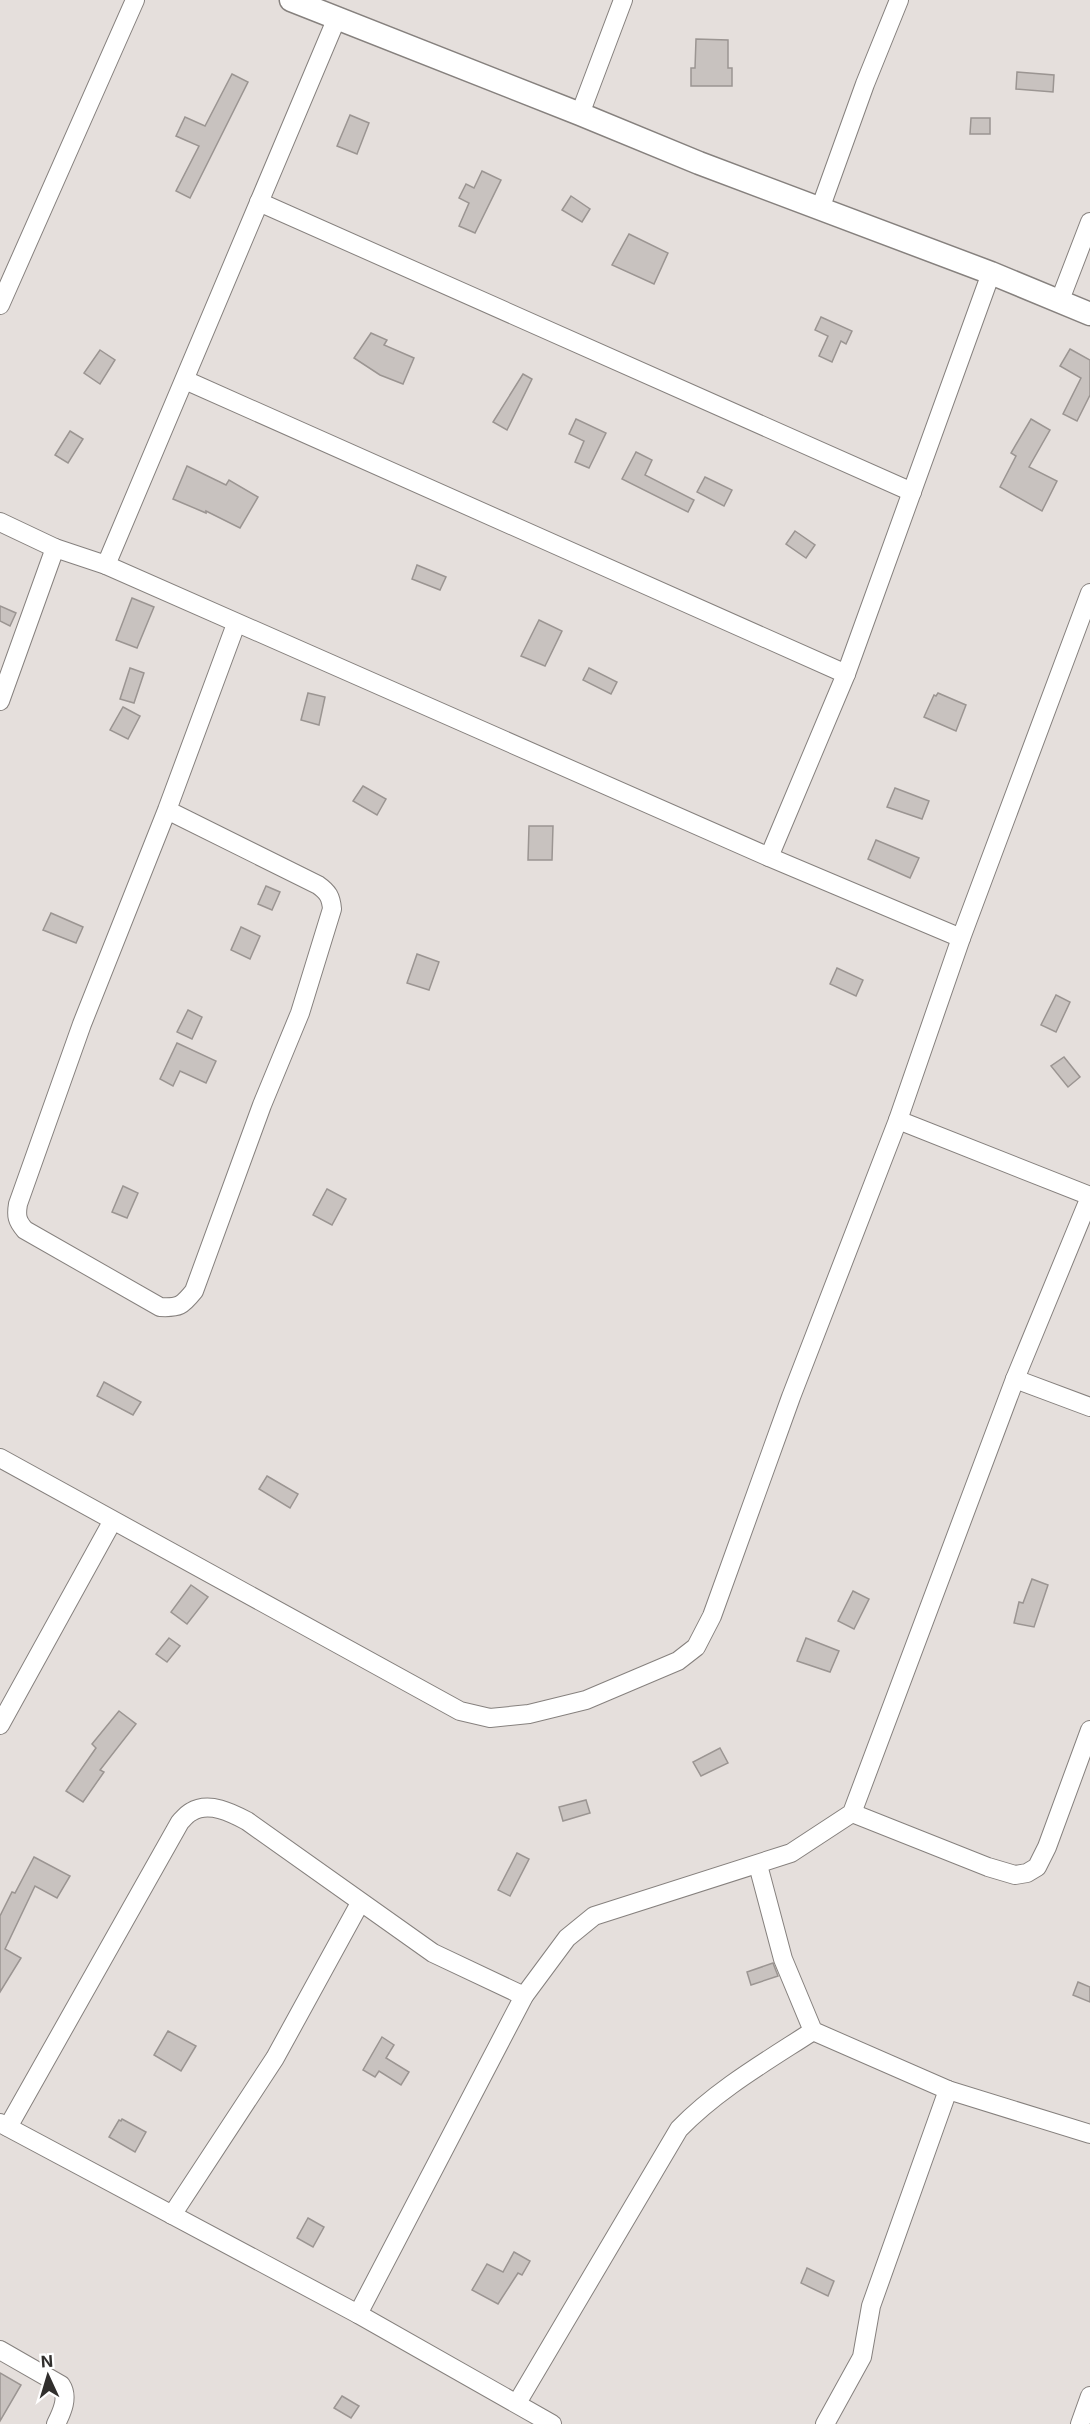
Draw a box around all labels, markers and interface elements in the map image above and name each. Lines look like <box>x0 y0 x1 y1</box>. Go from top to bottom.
north arrow <box>18 2346 78 2406</box>
text: N <box>40 2351 54 2371</box>

